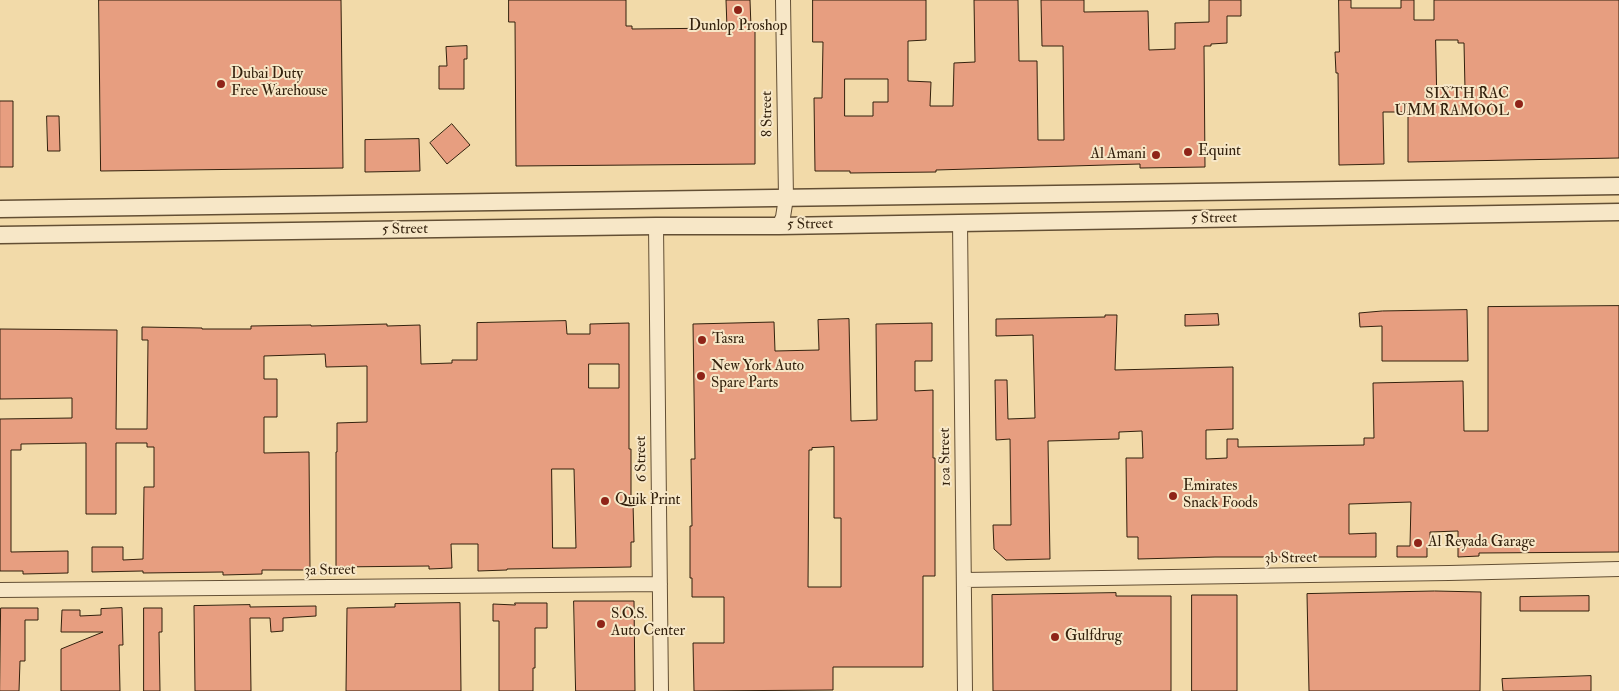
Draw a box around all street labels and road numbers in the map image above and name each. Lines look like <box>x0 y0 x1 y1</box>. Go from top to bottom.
street label: 8 Street <box>759 91 777 137</box>
street label: 5 Street <box>1191 210 1237 228</box>
street label: 5 Street <box>787 216 833 234</box>
street label: 5 Street <box>382 221 428 239</box>
street label: 10a Street <box>936 428 956 486</box>
street label: 6 Street <box>633 435 651 483</box>
street label: 3b Street <box>1265 550 1317 568</box>
street label: 3a Street <box>304 562 356 580</box>

